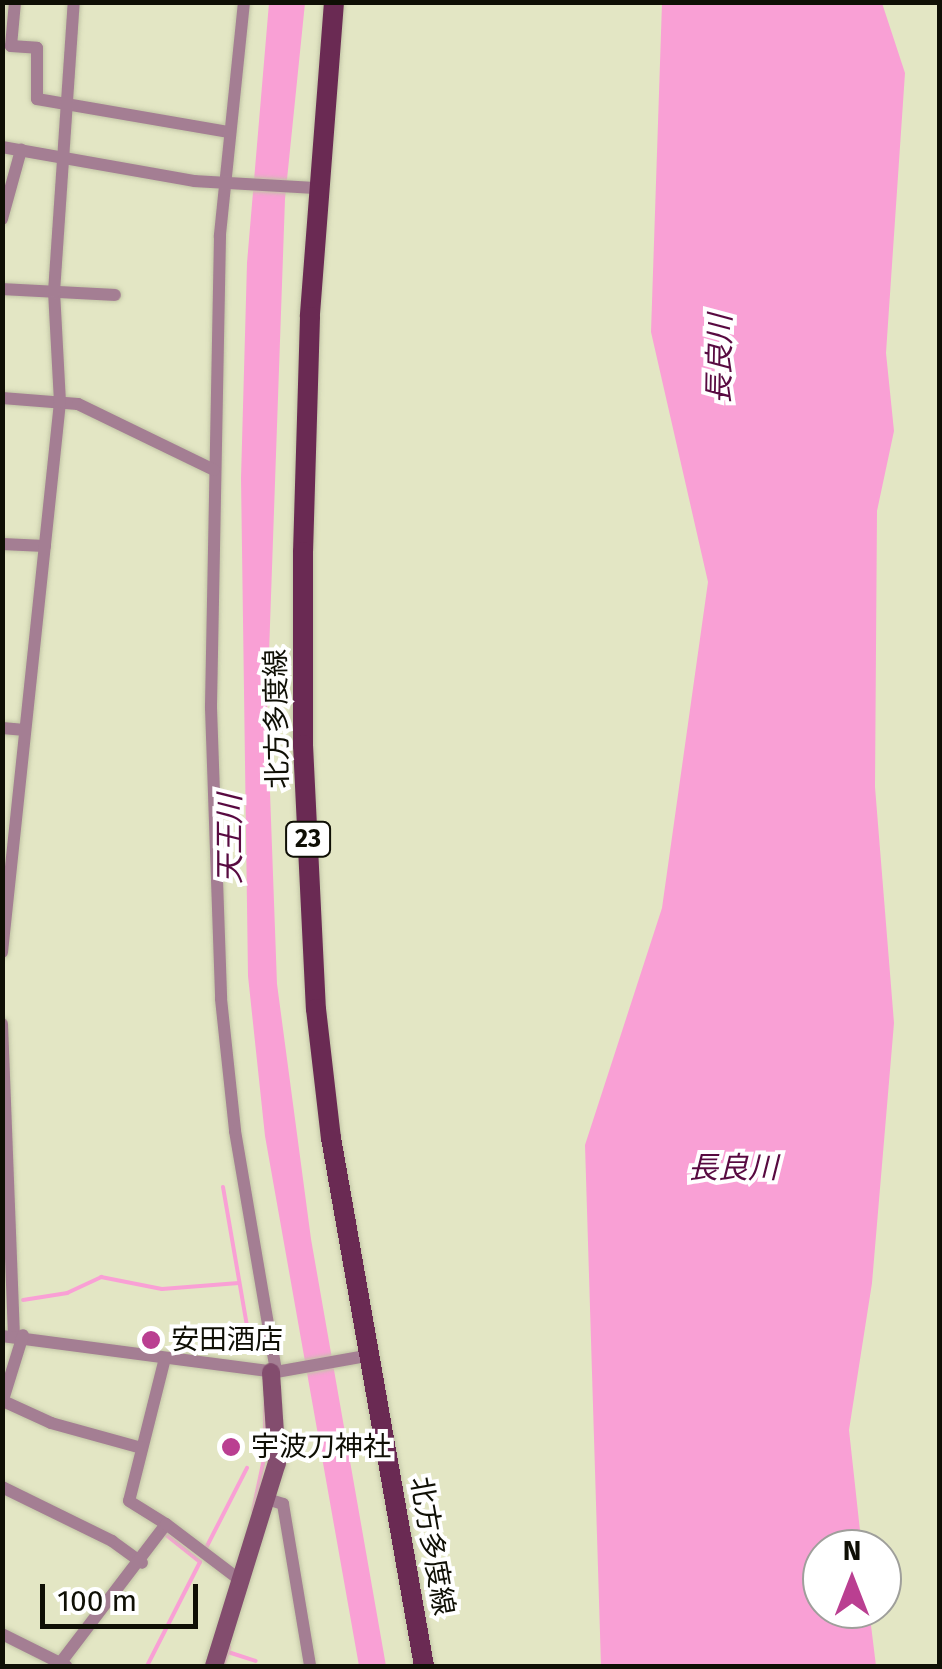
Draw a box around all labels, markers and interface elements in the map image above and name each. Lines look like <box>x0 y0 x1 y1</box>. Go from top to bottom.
water label: 長良川 <box>701 314 739 404</box>
street label: 北方多度線 <box>259 649 295 789</box>
water label: 天王川 <box>212 794 248 884</box>
road number: 23 <box>283 819 333 859</box>
water label: 長良川 <box>688 1150 778 1186</box>
place label: 安田酒店 <box>171 1323 283 1357</box>
marker: 安田酒店 <box>140 1329 162 1351</box>
place label: 宇波刀神社 <box>251 1430 391 1464</box>
marker: 宇波刀神社 <box>220 1436 242 1458</box>
street label: 北方多度線 <box>403 1474 461 1618</box>
north arrow <box>802 1529 902 1629</box>
text: N <box>843 1534 861 1567</box>
scale bar <box>45 1564 202 1626</box>
text: 100 m <box>57 1583 137 1619</box>

